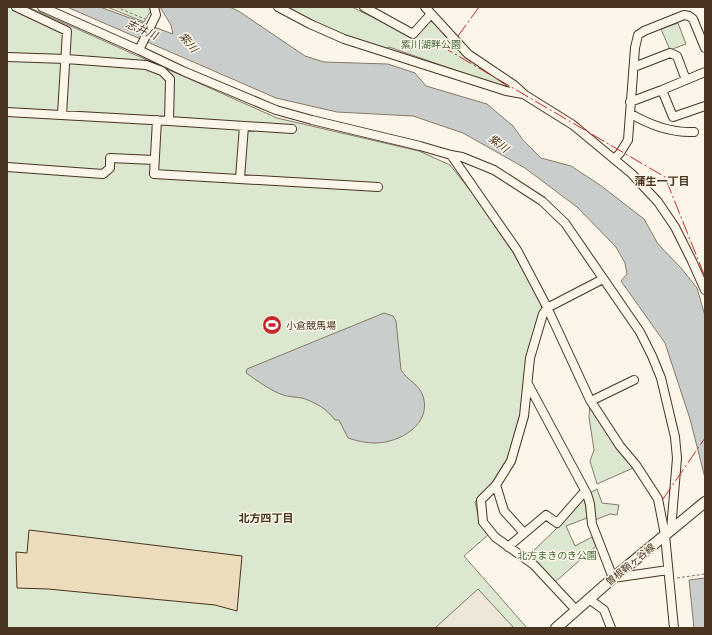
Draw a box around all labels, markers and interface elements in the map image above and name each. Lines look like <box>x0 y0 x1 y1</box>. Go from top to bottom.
water label: 志井川 <box>124 16 161 42</box>
water label: 紫川 <box>177 29 202 55</box>
park label: 紫川湖畔公園 <box>401 38 461 50</box>
water label: 紫川 <box>486 131 512 155</box>
district label: 蒲生一丁目 <box>635 174 690 187</box>
sports icon: 小倉競馬場 <box>261 314 283 336</box>
place label: 小倉競馬場 <box>286 319 336 331</box>
district label: 北方四丁目 <box>239 511 294 524</box>
street label: 曽根鞘ヶ谷線 <box>603 540 657 588</box>
park label: 北方まきのき公園 <box>517 549 597 561</box>

